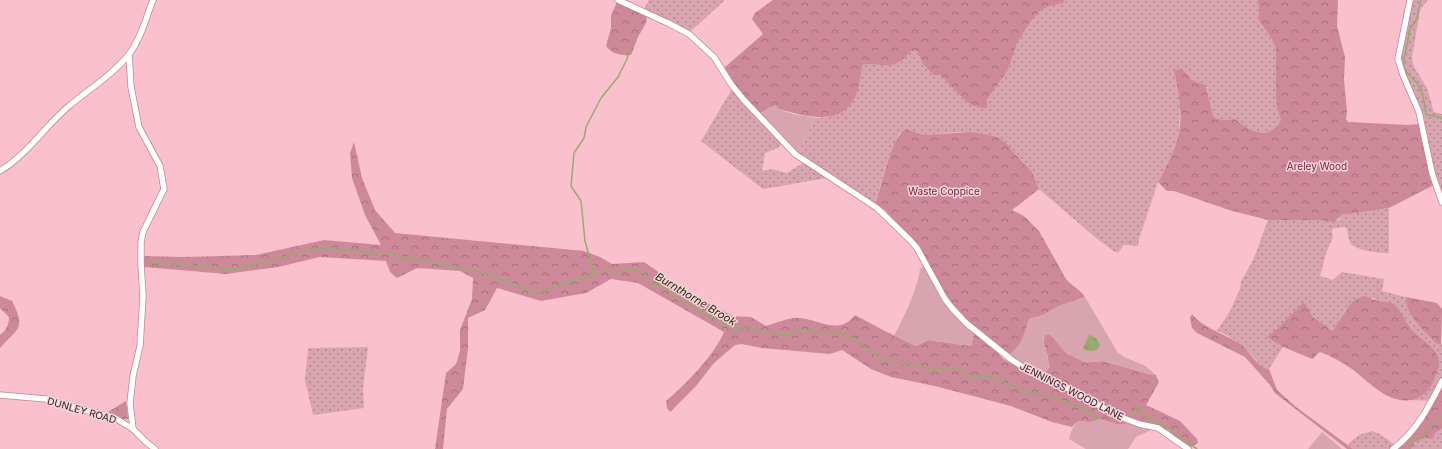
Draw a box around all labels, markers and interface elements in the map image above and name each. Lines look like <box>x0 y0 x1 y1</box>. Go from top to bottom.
park label: Areley Wood <box>1287 160 1347 172</box>
park label: Waste Coppice <box>908 185 980 197</box>
water label: Burnthorne Brook <box>653 269 740 329</box>
street label: JENNINGS WOOD LANE <box>1018 360 1126 422</box>
street label: DUNLEY ROAD <box>46 394 118 426</box>

